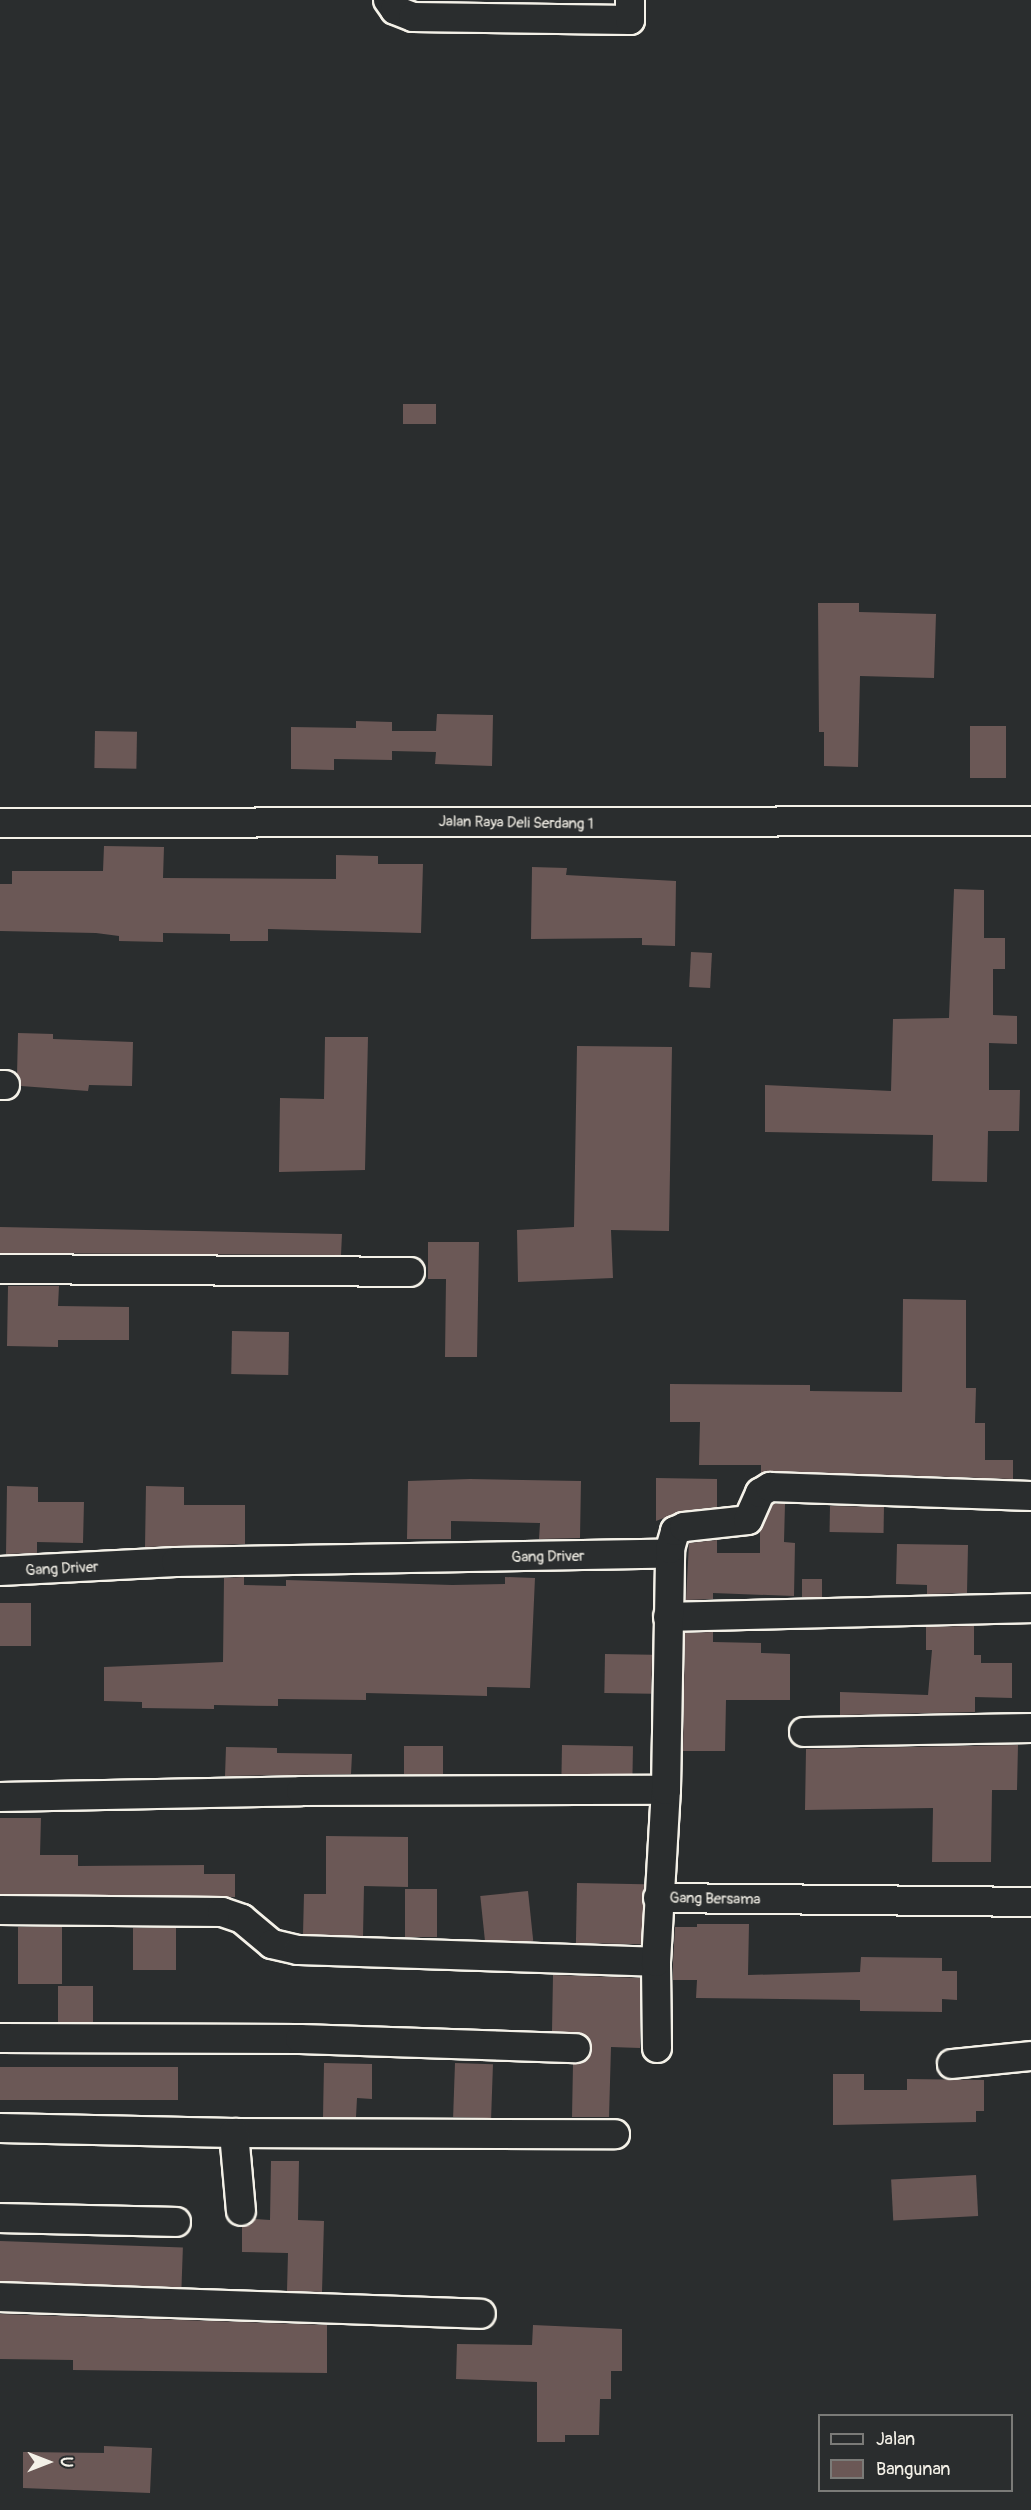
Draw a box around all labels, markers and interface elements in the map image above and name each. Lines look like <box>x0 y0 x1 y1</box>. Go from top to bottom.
street label: Jalan Raya Deli Serdang 1 <box>438 813 594 833</box>
street label: Gang Driver <box>511 1547 585 1567</box>
street label: Gang Driver <box>25 1558 99 1580</box>
street label: Gang Bersama <box>669 1889 761 1909</box>
legend <box>818 2414 1013 2492</box>
text: Jalan <box>876 2428 915 2451</box>
north arrow <box>18 2432 78 2492</box>
text: U <box>56 2457 76 2467</box>
text: Bangunan <box>876 2458 951 2481</box>

